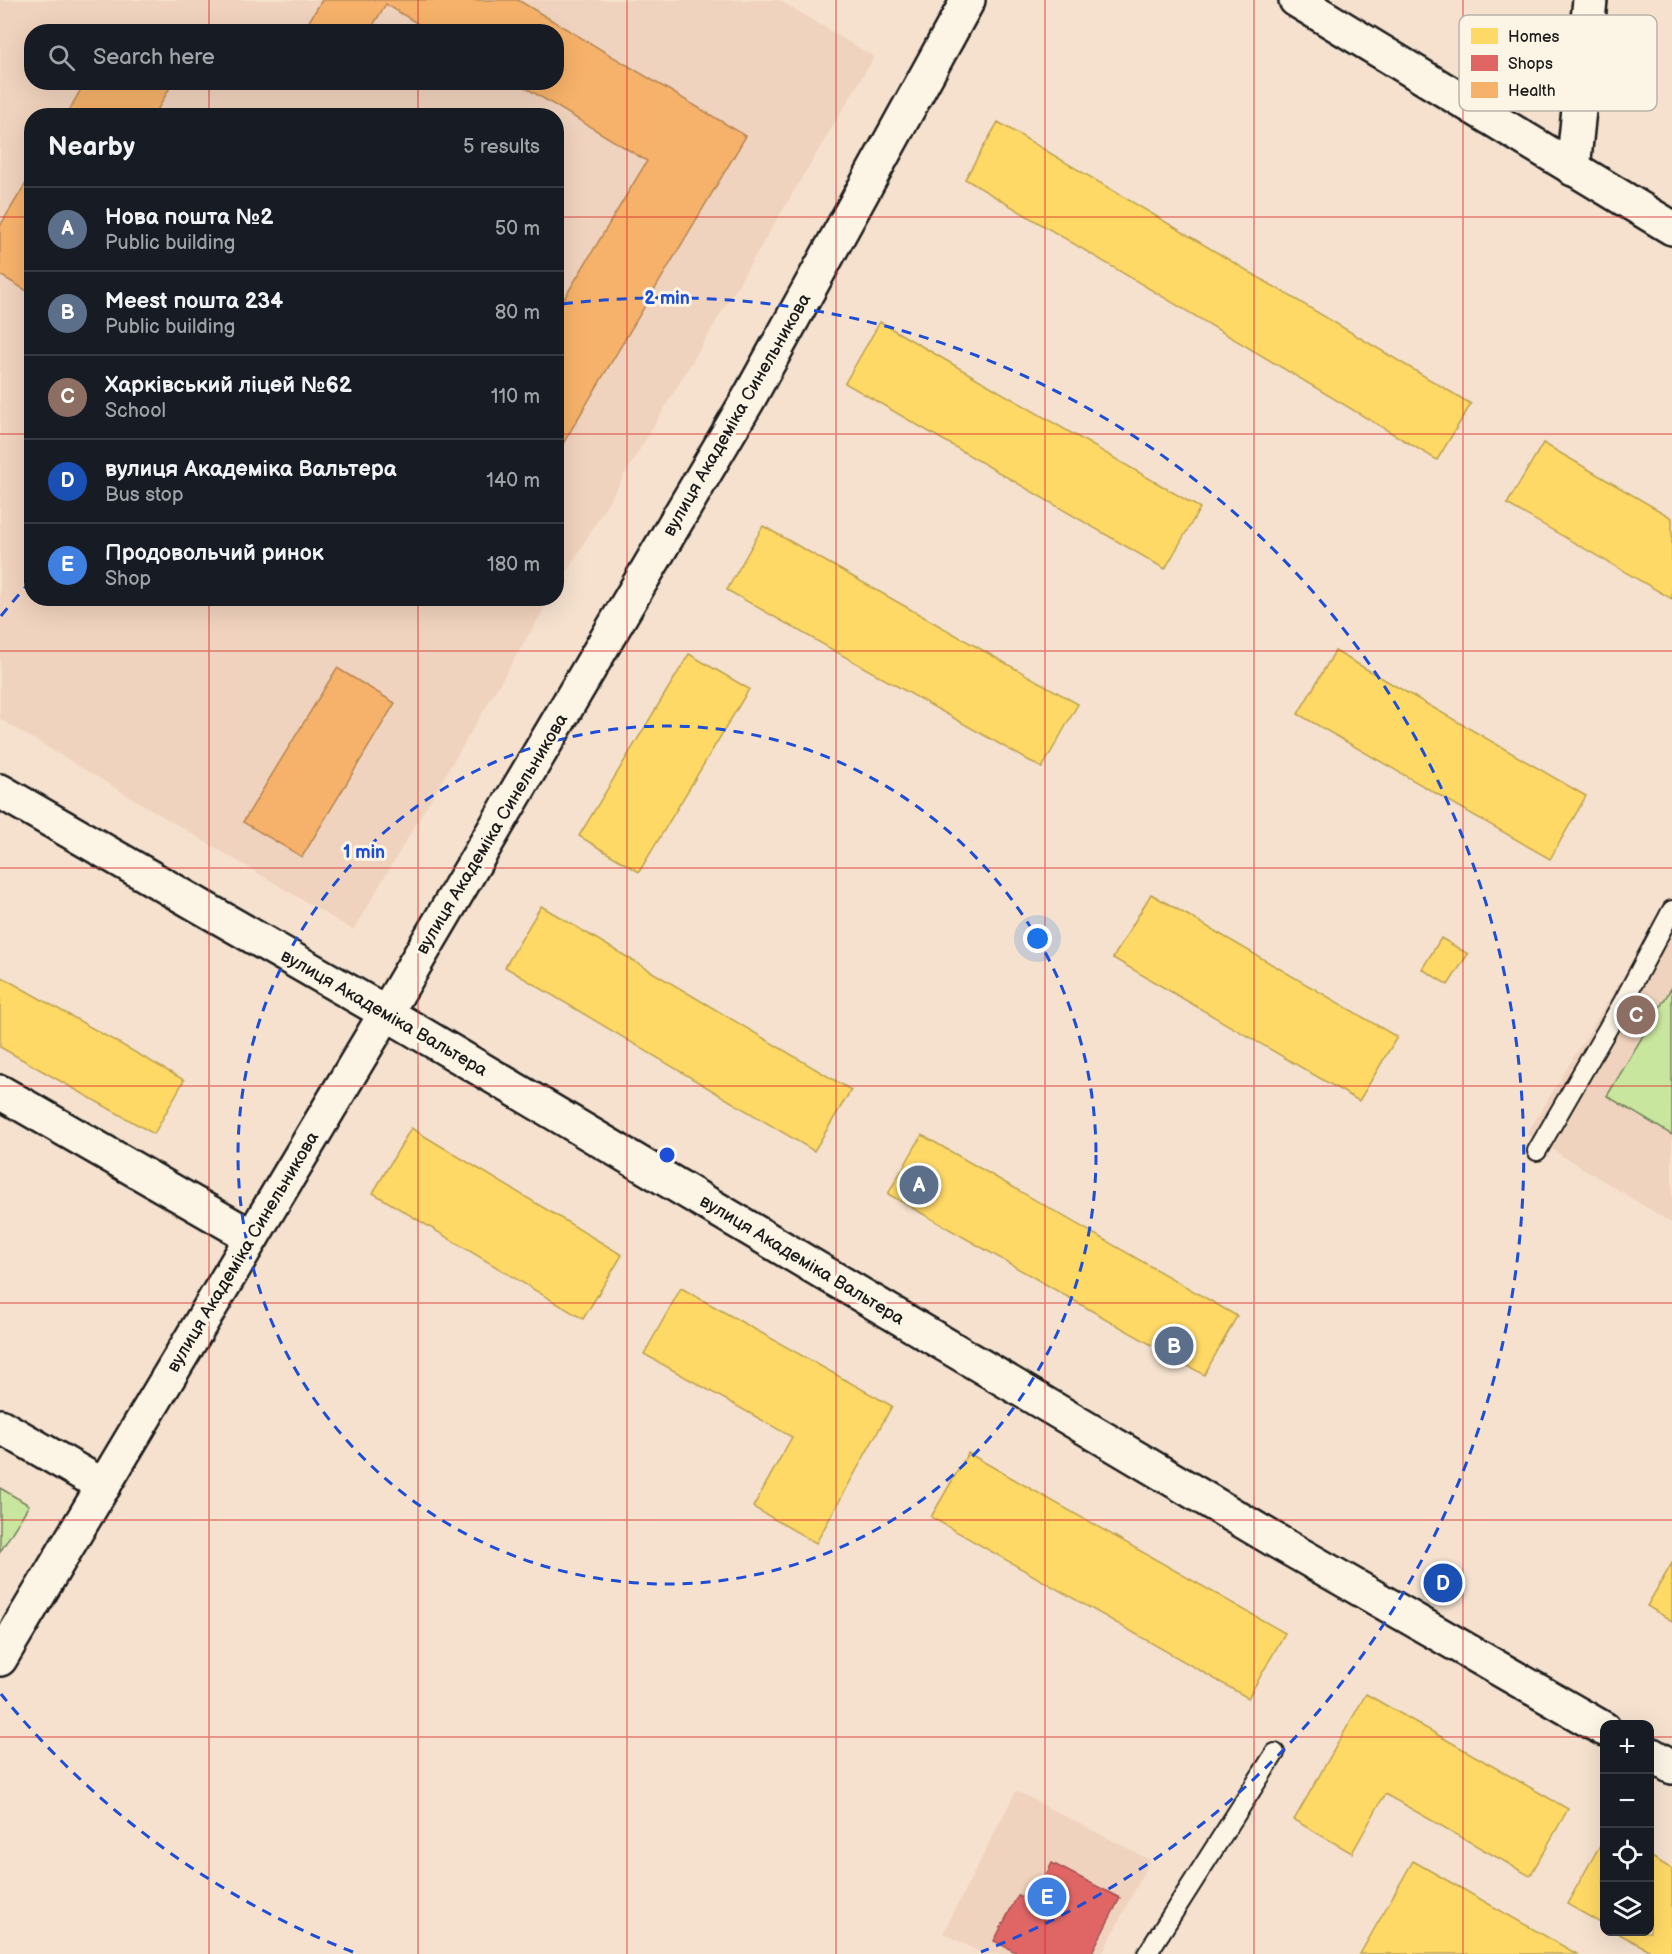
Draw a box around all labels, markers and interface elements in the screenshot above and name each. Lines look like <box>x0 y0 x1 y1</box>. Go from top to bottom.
legend <box>1459 15 1657 111</box>
search box <box>24 24 564 90</box>
text: Homes <box>1508 28 1560 47</box>
icon: search <box>45 41 78 74</box>
text: Search here <box>93 44 215 71</box>
text: Shops <box>1508 55 1553 74</box>
text: Health <box>1508 82 1556 101</box>
text: Nearby <box>48 132 135 163</box>
text: 5 results <box>463 135 540 159</box>
text: Нова пошта №2 <box>105 204 273 231</box>
text: A <box>61 217 74 241</box>
text: 50 m <box>495 217 540 241</box>
text: Public building <box>105 231 235 255</box>
text: Meest пошта 234 <box>105 288 283 315</box>
text: 2 min <box>644 288 690 309</box>
street label: вулиця Академіка Синельникова <box>659 290 815 540</box>
text: B <box>60 301 75 325</box>
text: 80 m <box>495 301 540 325</box>
text: Public building <box>105 315 235 339</box>
text: Харківський ліцей №62 <box>105 372 352 399</box>
text: C <box>60 385 75 409</box>
text: 110 m <box>491 385 540 409</box>
text: School <box>105 399 166 423</box>
text: вулиця Академіка Вальтера <box>105 456 397 483</box>
text: D <box>61 469 74 493</box>
text: 140 m <box>486 469 540 493</box>
text: Bus stop <box>105 483 184 507</box>
text: Продовольчий ринок <box>105 540 324 567</box>
text: E <box>61 553 74 577</box>
text: 180 m <box>487 553 540 577</box>
text: Shop <box>105 567 151 591</box>
street label: вулиця Академіка Синельникова <box>412 710 572 958</box>
text: 1 min <box>343 842 385 863</box>
your location <box>1023 924 1052 953</box>
street label: вулиця Академіка Вальтера <box>277 945 491 1081</box>
pin: C <box>1616 992 1656 1038</box>
street label: вулиця Академіка Синельникова <box>163 1128 323 1376</box>
centre of rings <box>657 1145 677 1165</box>
pin: A <box>900 1162 938 1208</box>
street label: вулиця Академіка Вальтера <box>696 1190 908 1330</box>
pin: B <box>1154 1324 1194 1368</box>
pin: D <box>1424 1560 1462 1606</box>
map controls <box>1600 1720 1654 1936</box>
button: + <box>1600 1720 1654 1774</box>
button: − <box>1600 1774 1654 1828</box>
button: locate <box>1600 1828 1654 1882</box>
pin: E <box>1028 1874 1066 1920</box>
button: layers <box>1600 1882 1654 1936</box>

